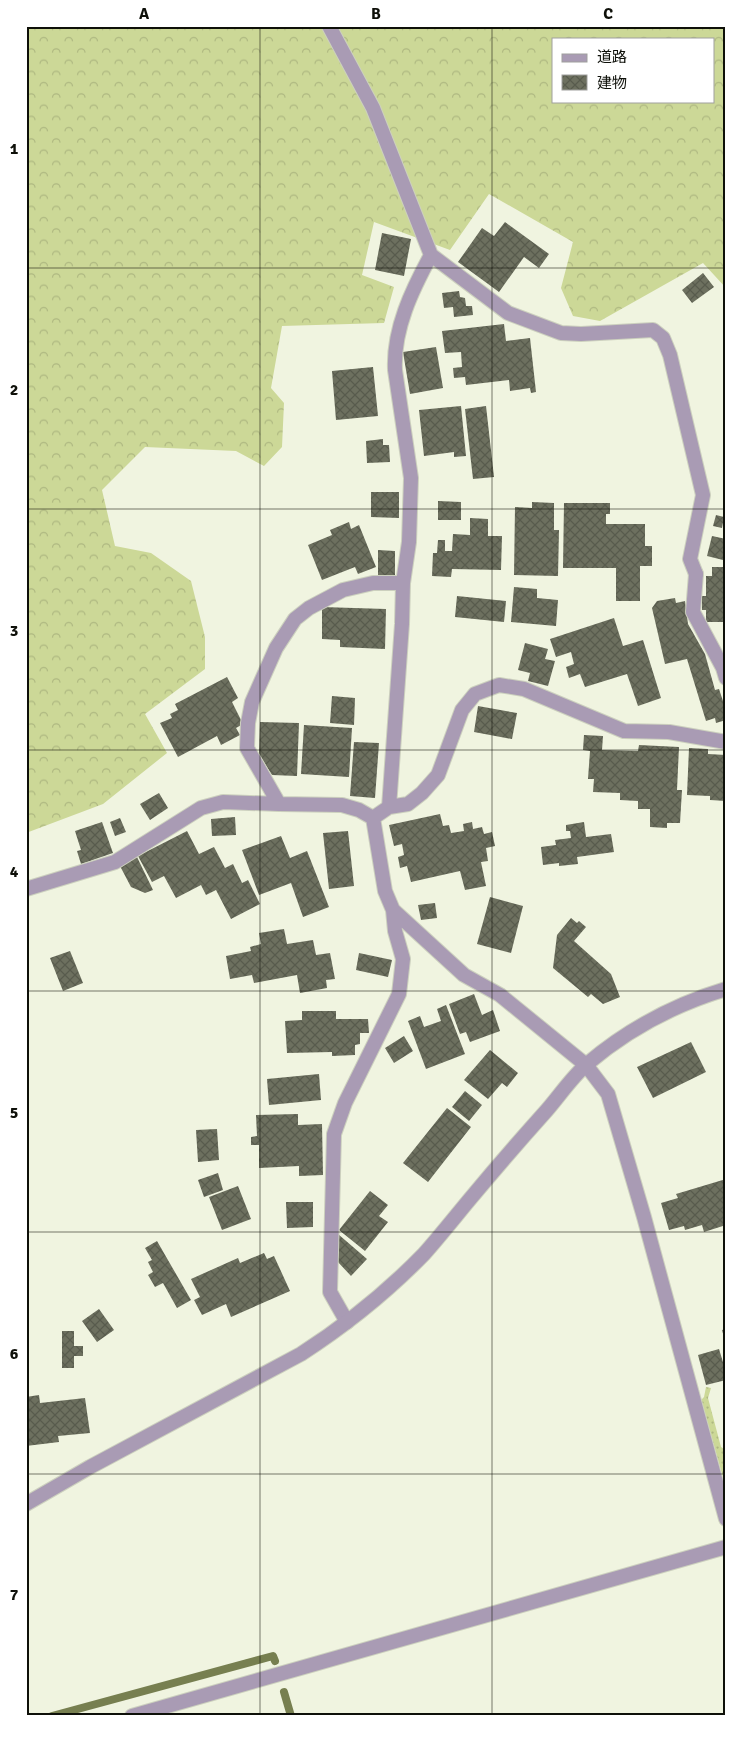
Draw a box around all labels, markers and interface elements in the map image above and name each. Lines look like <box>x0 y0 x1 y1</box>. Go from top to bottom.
text: A <box>139 4 150 24</box>
text: B <box>371 4 381 24</box>
text: C <box>603 4 613 24</box>
legend <box>552 38 714 102</box>
text: 道路 <box>597 48 627 66</box>
text: 建物 <box>597 74 627 92</box>
text: 1 <box>10 139 19 159</box>
text: 2 <box>10 380 18 400</box>
text: 3 <box>10 621 18 641</box>
text: 4 <box>10 862 19 882</box>
text: 5 <box>10 1103 18 1123</box>
text: 6 <box>10 1344 19 1364</box>
text: 7 <box>10 1585 19 1605</box>

